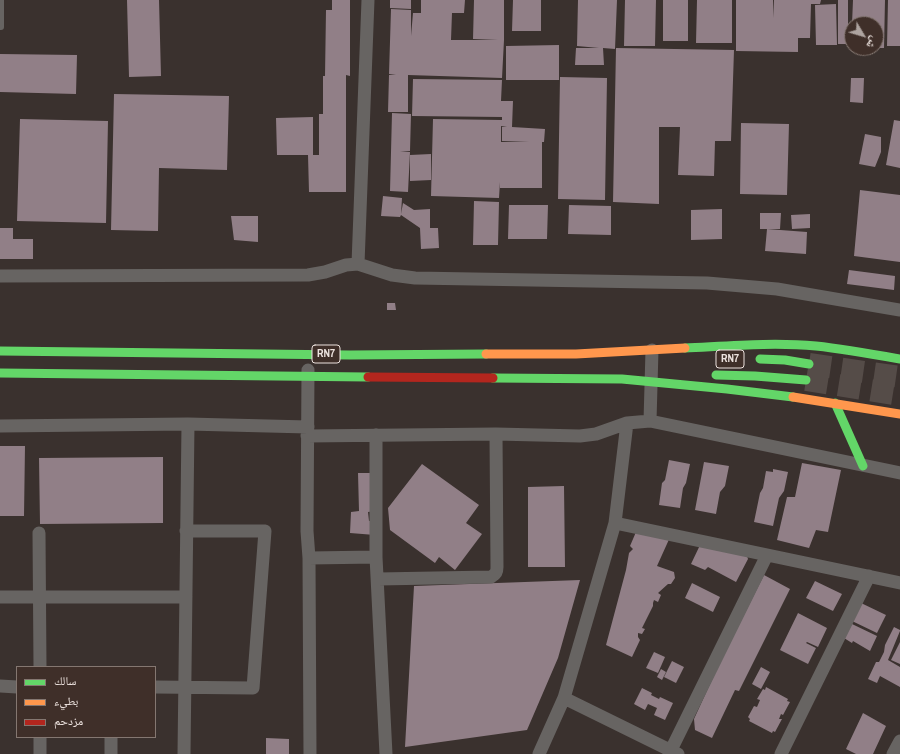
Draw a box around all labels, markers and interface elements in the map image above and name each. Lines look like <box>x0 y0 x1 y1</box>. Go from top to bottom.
north arrow <box>844 16 884 56</box>
text: ش <box>864 34 882 52</box>
road number: RN7 <box>312 345 340 363</box>
road number: RN7 <box>716 350 744 368</box>
legend <box>16 666 156 738</box>
text: سالك <box>54 673 76 689</box>
text: بطيء <box>54 693 78 709</box>
text: مزدحم <box>54 713 83 729</box>

